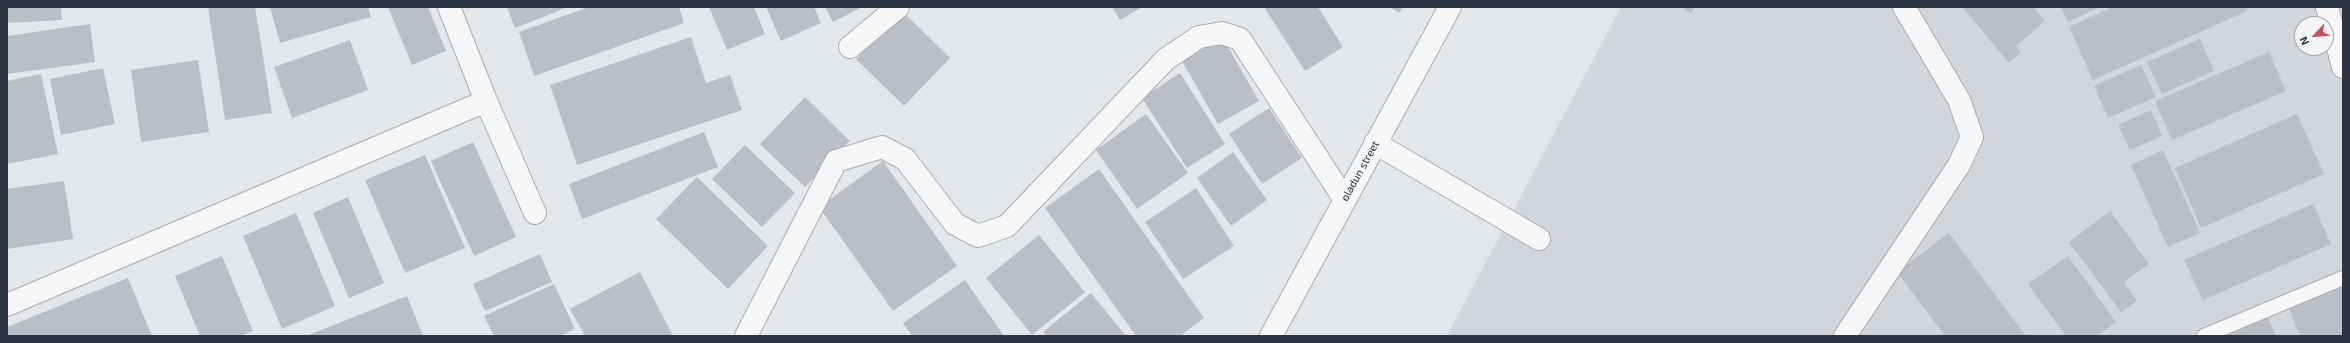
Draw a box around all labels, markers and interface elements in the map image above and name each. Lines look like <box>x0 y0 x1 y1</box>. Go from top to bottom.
north arrow <box>2294 16 2334 56</box>
text: N <box>2296 35 2311 47</box>
street label: oladun street <box>1338 138 1382 204</box>

